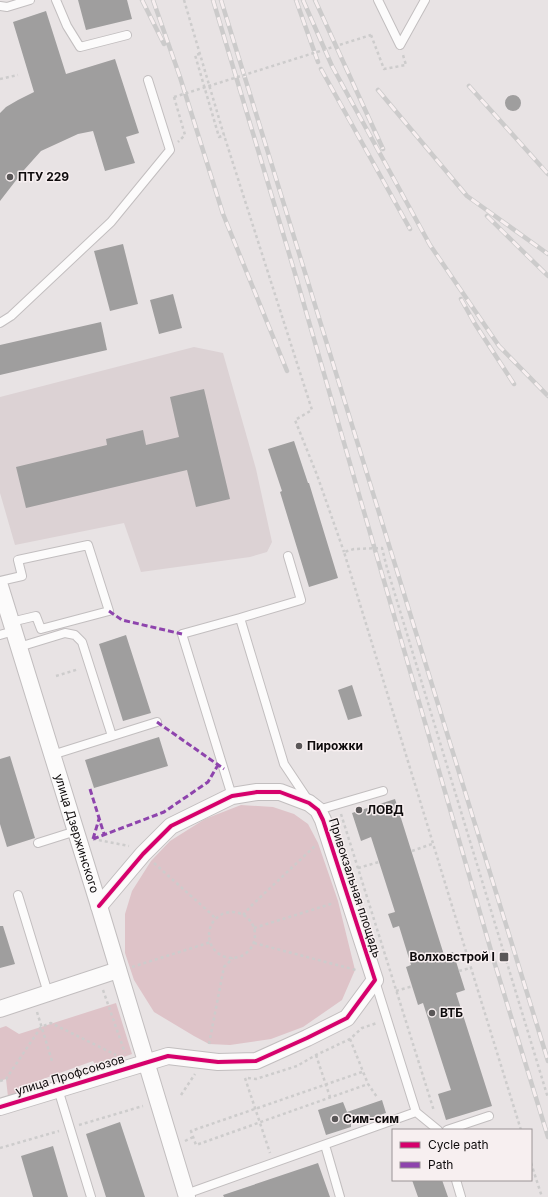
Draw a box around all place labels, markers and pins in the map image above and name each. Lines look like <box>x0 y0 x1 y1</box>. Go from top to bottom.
place label: ПТУ 229 <box>18 169 69 184</box>
marker: ПТУ 229 <box>5 172 15 182</box>
place label: Пирожки <box>307 738 363 753</box>
marker: Пирожки <box>294 741 304 751</box>
place label: ЛОВД <box>367 802 404 817</box>
marker: ЛОВД <box>354 805 364 815</box>
place label: Волховстрой I <box>410 949 495 964</box>
marker: Волховстрой I <box>498 951 510 963</box>
place label: ВТБ <box>440 1005 463 1020</box>
marker: ВТБ <box>427 1008 437 1018</box>
place label: Сим-сим <box>343 1111 399 1126</box>
marker: Сим-сим <box>330 1114 340 1124</box>

